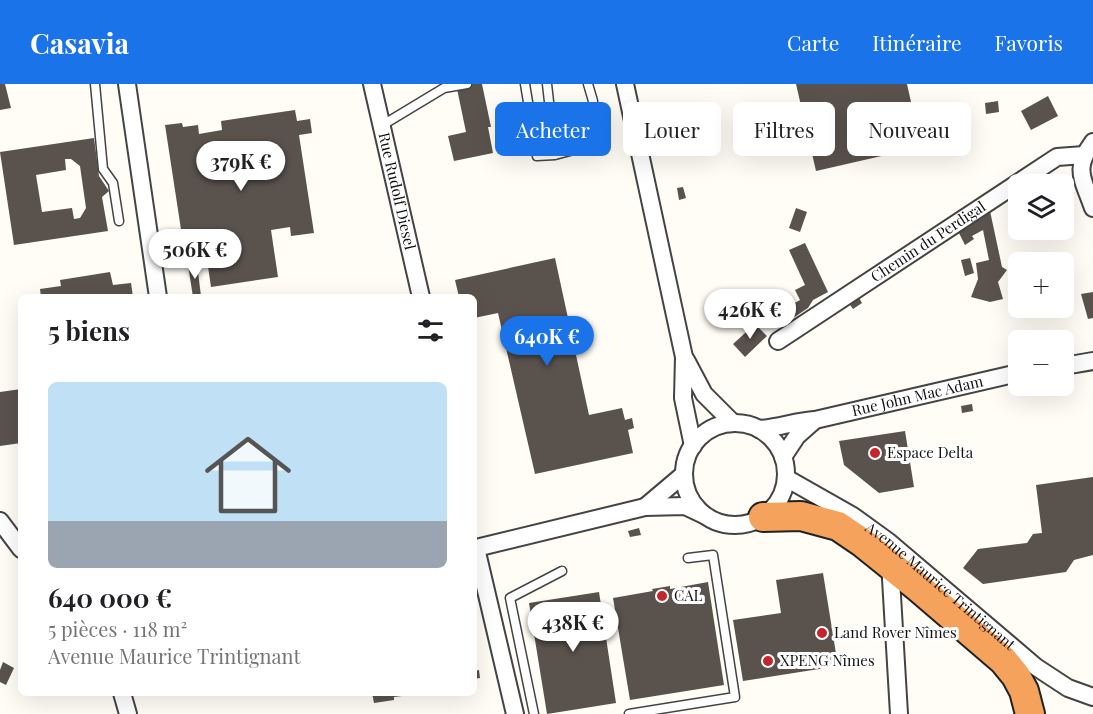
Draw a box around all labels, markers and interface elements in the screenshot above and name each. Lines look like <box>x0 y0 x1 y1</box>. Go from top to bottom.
text: Casavia <box>30 24 129 61</box>
text: Carte <box>787 28 839 56</box>
text: Itinéraire <box>872 28 962 56</box>
text: Favoris <box>995 28 1063 56</box>
chip: Acheter <box>495 102 611 156</box>
chip: Louer <box>623 102 721 156</box>
chip: Filtres <box>733 102 835 156</box>
chip: Nouveau <box>847 102 971 156</box>
street label: Rue Rudolf Diesel <box>374 130 421 251</box>
pin: 379K € <box>192 141 290 192</box>
text: 379K € <box>210 147 272 174</box>
map controls <box>1008 174 1074 396</box>
button: layers <box>1008 174 1074 240</box>
street label: Chemin du Perdigal <box>866 196 989 286</box>
pin: 506K € <box>146 229 244 280</box>
text: 506K € <box>163 235 227 262</box>
button: + <box>1008 252 1074 318</box>
pin: 426K € <box>701 289 799 340</box>
text: 426K € <box>718 295 782 322</box>
text: 5 biens <box>48 313 130 348</box>
icon: filters <box>414 314 447 347</box>
pin: 640K € <box>498 316 596 367</box>
text: 640K € <box>514 322 580 349</box>
button: − <box>1008 330 1074 396</box>
street label: Rue John Mac Adam <box>850 370 986 420</box>
icon: home <box>194 421 302 529</box>
place label: Espace Delta <box>887 442 974 462</box>
marker: Espace Delta <box>868 446 882 460</box>
street label: Avenue Maurice Trintignant <box>861 517 1020 654</box>
text: 640 000 € <box>48 580 172 615</box>
place label: CAL <box>674 585 702 605</box>
marker: CAL <box>655 589 669 603</box>
pin: 438K € <box>524 602 622 653</box>
text: 438K € <box>542 608 604 635</box>
text: 5 pièces · 118 m² <box>48 615 187 642</box>
place label: Land Rover Nîmes <box>834 622 957 642</box>
marker: Land Rover Nîmes <box>815 626 829 640</box>
text: Avenue Maurice Trintignant <box>48 642 301 669</box>
place label: XPENG Nîmes <box>780 650 875 670</box>
marker: XPENG Nîmes <box>761 654 775 668</box>

